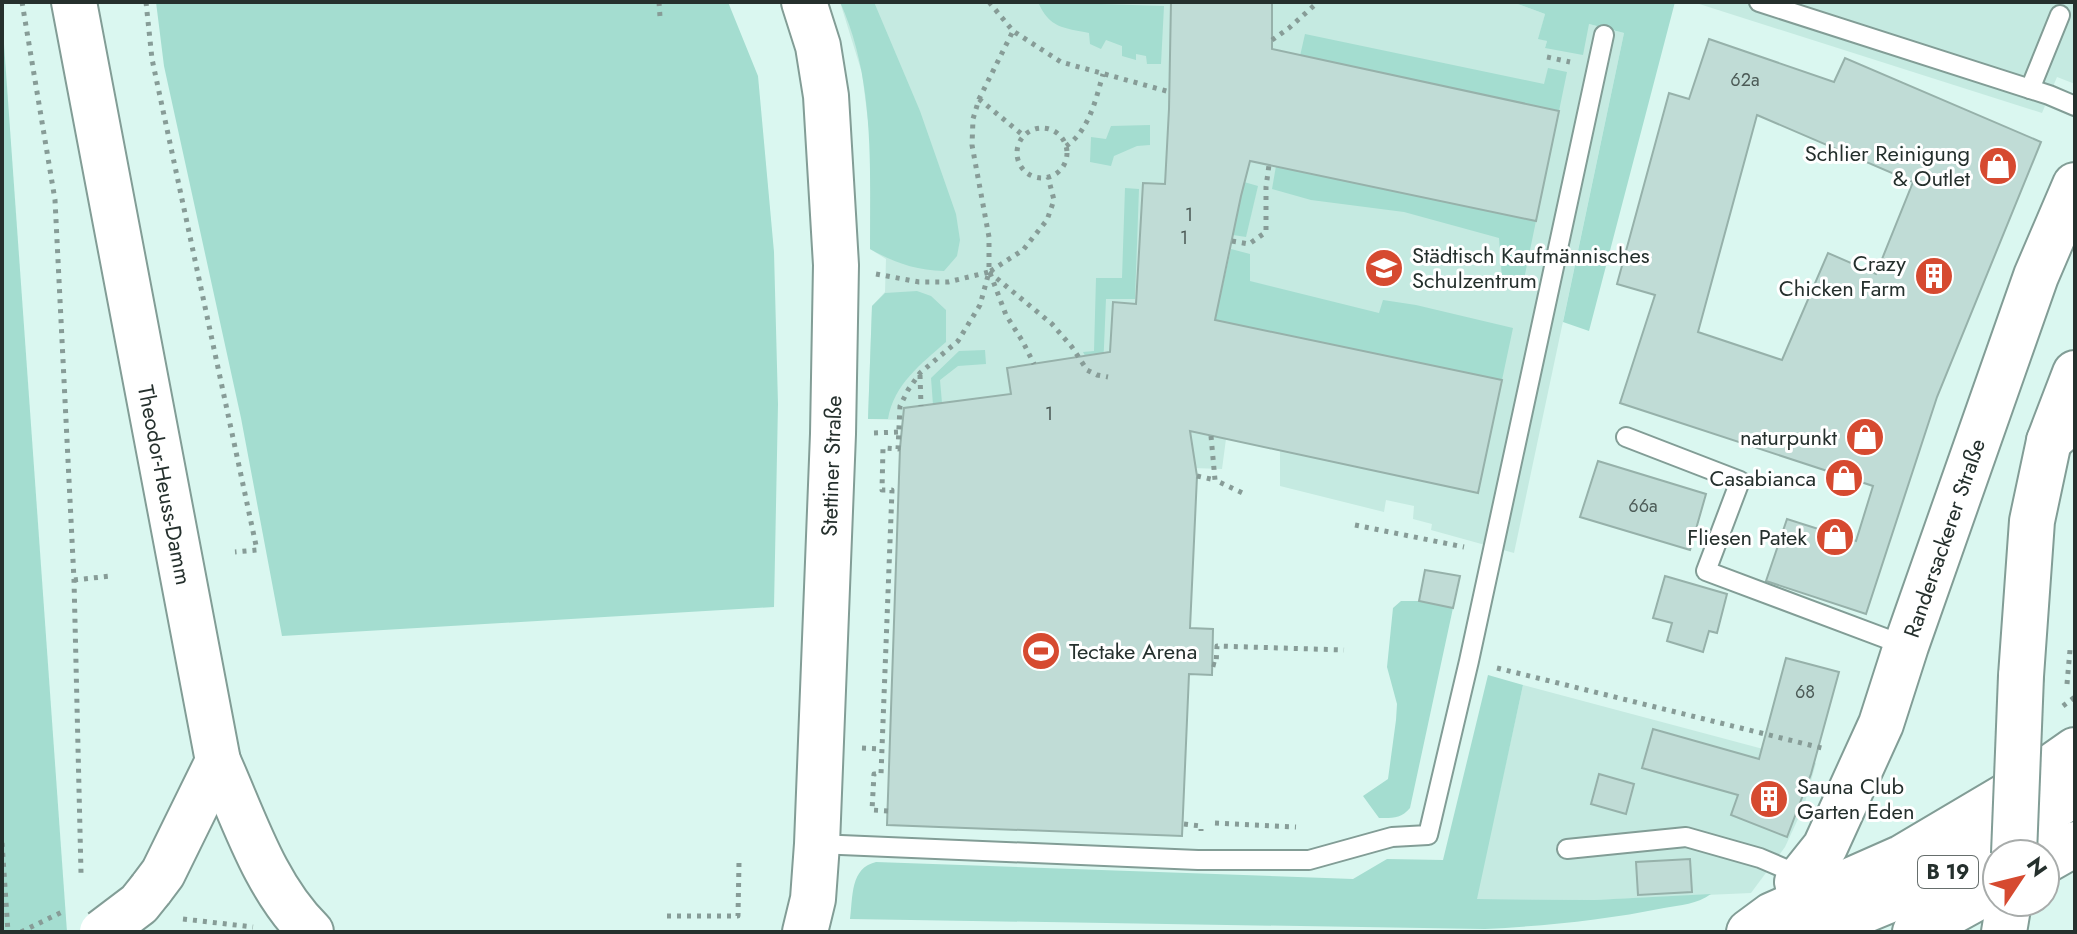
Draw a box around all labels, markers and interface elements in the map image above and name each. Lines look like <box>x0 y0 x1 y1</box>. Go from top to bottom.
house number: 62a <box>1730 67 1760 93</box>
place label: Schlier Reinigung & Outlet <box>1805 137 1971 194</box>
shop icon: Schlier Reinigung & Outlet <box>1977 145 2019 187</box>
house number: 1 <box>1185 202 1193 228</box>
house number: 1 <box>1180 225 1188 251</box>
place label: Städtisch Kaufmännisches Schulzentrum <box>1412 239 1650 296</box>
school or university icon: Städtisch Kaufmännisches Schulzentrum <box>1363 247 1405 289</box>
place label: Crazy Chicken Farm <box>1779 247 1906 304</box>
building icon: Crazy Chicken Farm <box>1913 255 1955 297</box>
street label: Theodor-Heuss-Damm <box>130 382 200 588</box>
street label: Stettiner Straße <box>813 395 849 537</box>
house number: 1 <box>1045 401 1053 427</box>
shop icon: naturpunkt <box>1844 416 1886 458</box>
place label: naturpunkt <box>1740 421 1838 453</box>
street label: Randersackerer Straße <box>1895 434 1993 642</box>
shop icon: Casabianca <box>1823 457 1865 499</box>
place label: Casabianca <box>1709 462 1816 494</box>
house number: 66a <box>1628 493 1658 519</box>
shop icon: Fliesen Patek <box>1814 516 1856 558</box>
place label: Fliesen Patek <box>1687 521 1807 553</box>
sports icon: Tectake Arena <box>1020 630 1062 672</box>
place label: Tectake Arena <box>1069 635 1197 667</box>
house number: 68 <box>1795 679 1815 705</box>
place label: Sauna Club Garten Eden <box>1797 770 1914 827</box>
building icon: Sauna Club Garten Eden <box>1748 778 1790 820</box>
north arrow <box>1981 838 2061 918</box>
text: N <box>2019 850 2055 883</box>
road number: B 19 <box>1918 856 1978 888</box>

